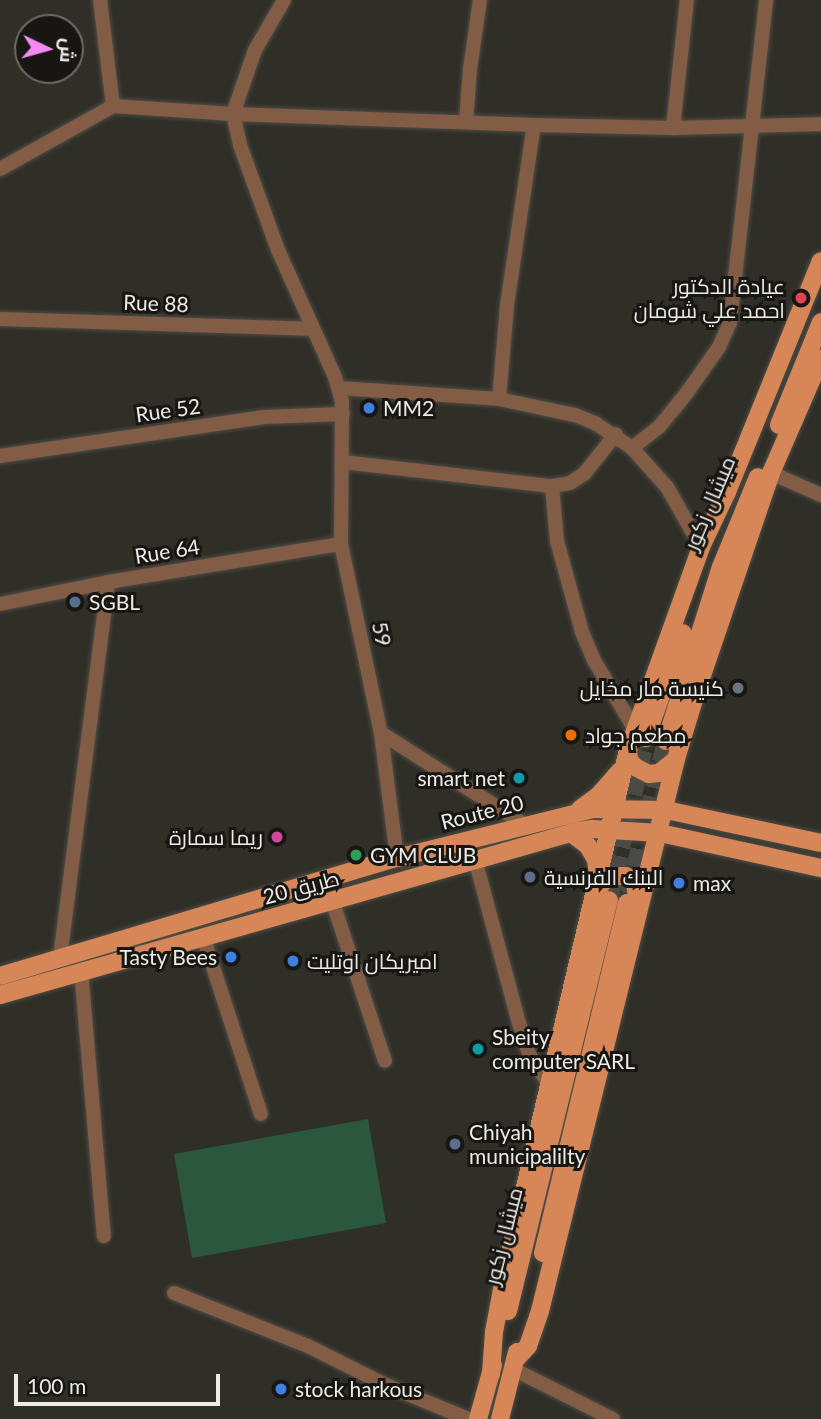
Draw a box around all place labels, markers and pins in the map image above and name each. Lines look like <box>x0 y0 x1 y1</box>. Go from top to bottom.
place label: عيادة الدكتور احمد علي شومان <box>634 273 785 323</box>
marker: عيادة الدكتور احمد علي شومان <box>791 288 811 308</box>
place label: MM2 <box>383 395 434 421</box>
marker: MM2 <box>361 400 377 416</box>
place label: SGBL <box>89 589 140 615</box>
marker: SGBL <box>67 594 83 610</box>
place label: كنيسة مار مخايل <box>580 675 724 701</box>
marker: كنيسة مار مخايل <box>730 680 746 696</box>
place label: مطعم جواد <box>585 722 686 748</box>
marker: مطعم جواد <box>563 727 579 743</box>
place label: smart net <box>417 765 505 791</box>
marker: smart net <box>511 770 527 786</box>
place label: ريما سمارة <box>169 824 263 850</box>
marker: ريما سمارة <box>269 829 285 845</box>
place label: GYM CLUB <box>370 842 476 868</box>
marker: GYM CLUB <box>348 847 364 863</box>
place label: البنك الفرنسية <box>544 864 663 890</box>
marker: البنك الفرنسية <box>522 869 538 885</box>
place label: max <box>693 870 731 896</box>
marker: max <box>671 875 687 891</box>
place label: Tasty Bees <box>119 944 217 970</box>
place label: اميريكان اوتليت <box>307 948 438 974</box>
marker: Tasty Bees <box>223 949 239 965</box>
marker: اميريكان اوتليت <box>285 953 301 969</box>
place label: Sbeity computer SARL <box>492 1024 635 1074</box>
marker: Sbeity computer SARL <box>470 1041 486 1057</box>
place label: Chiyah municipalilty <box>469 1119 585 1169</box>
marker: Chiyah municipalilty <box>447 1136 463 1152</box>
place label: stock harkous <box>295 1376 422 1402</box>
marker: stock harkous <box>273 1381 289 1397</box>

